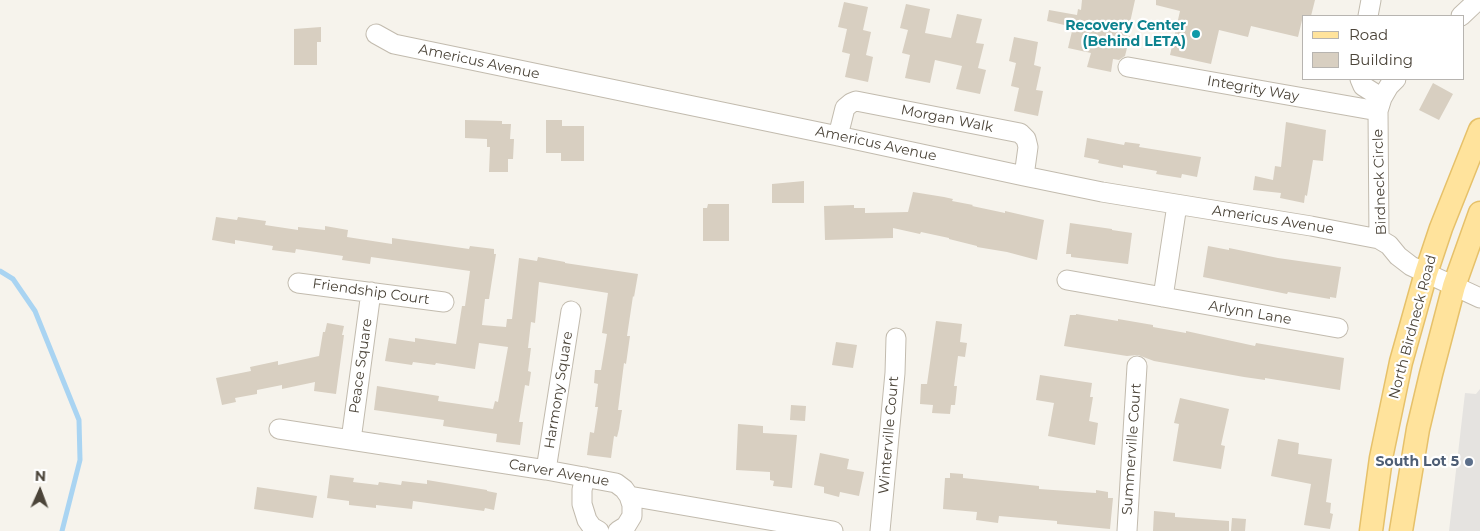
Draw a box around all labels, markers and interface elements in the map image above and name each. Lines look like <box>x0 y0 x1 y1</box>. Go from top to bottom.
legend <box>1302 15 1465 80</box>
place label: Recovery Center (Behind LETA) <box>1065 18 1186 50</box>
text: Road <box>1349 25 1388 44</box>
marker: Recovery Center (Behind LETA) <box>1190 28 1202 40</box>
street label: Americus Avenue <box>417 41 541 83</box>
text: Building <box>1349 50 1413 69</box>
street label: Integrity Way <box>1206 73 1300 105</box>
street label: Morgan Walk <box>899 102 995 136</box>
street label: Americus Avenue <box>814 123 938 165</box>
street label: Birdneck Circle <box>1370 129 1390 235</box>
street label: Americus Avenue <box>1211 202 1335 238</box>
street label: North Birdneck Road <box>1386 253 1440 401</box>
street label: Friendship Court <box>311 275 431 309</box>
street label: Arlynn Lane <box>1207 297 1293 329</box>
street label: Peace Square <box>346 317 376 415</box>
street label: Harmony Square <box>541 330 577 450</box>
street label: Winterville Court <box>875 375 903 495</box>
street label: Summerville Court <box>1119 382 1145 516</box>
place label: South Lot 5 <box>1376 454 1459 470</box>
street label: Carver Avenue <box>507 456 611 490</box>
marker: South Lot 5 <box>1463 456 1475 468</box>
north arrow <box>15 466 65 516</box>
text: N <box>35 467 46 485</box>

